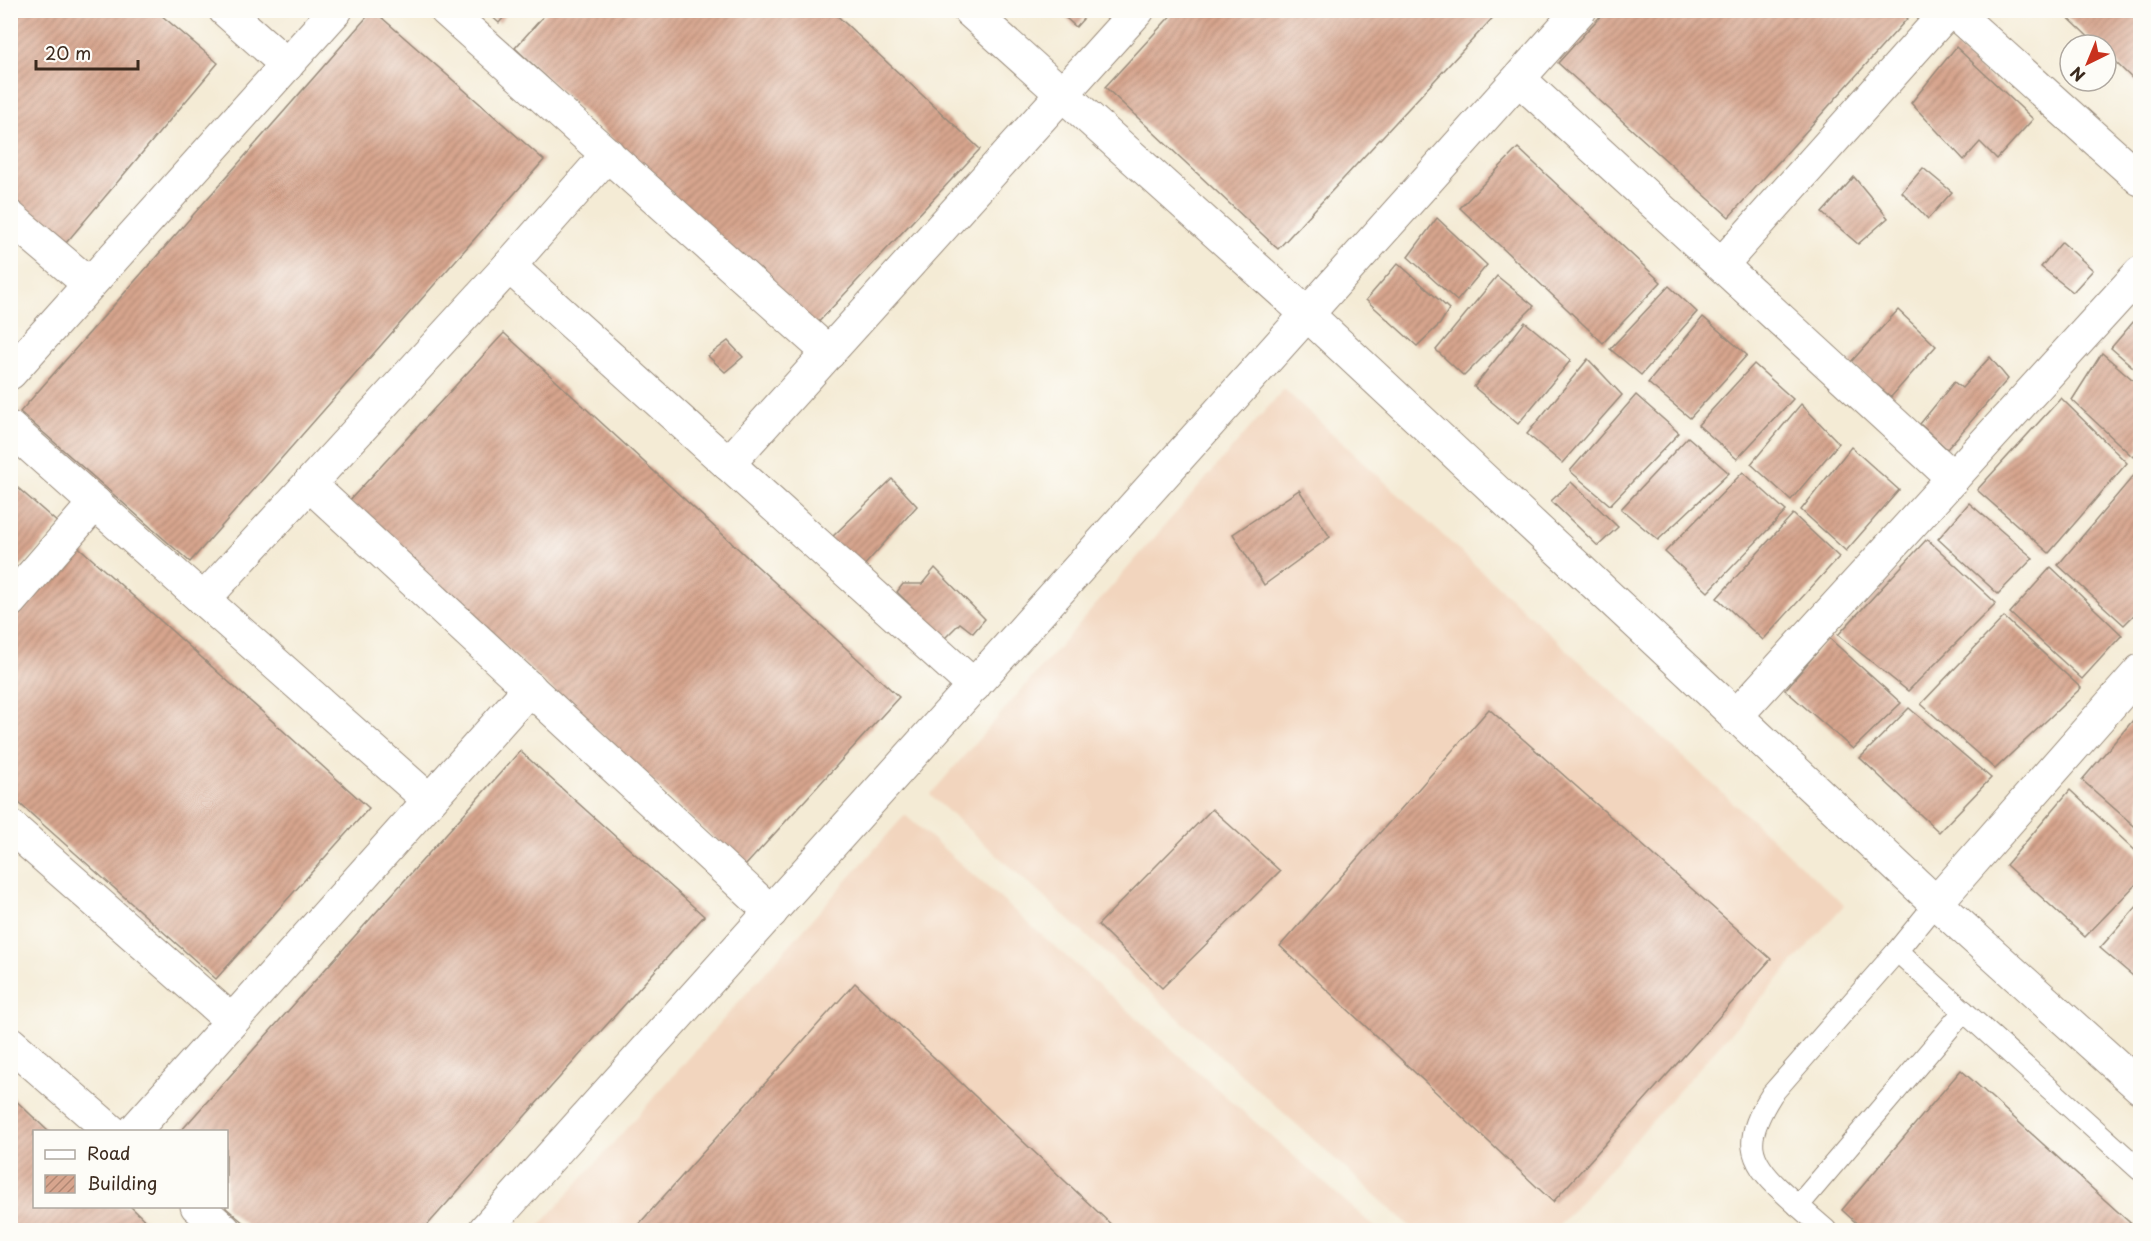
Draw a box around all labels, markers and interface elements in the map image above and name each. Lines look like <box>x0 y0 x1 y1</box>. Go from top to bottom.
scale bar <box>36 33 138 71</box>
north arrow <box>2058 33 2118 93</box>
text: 20 m <box>45 39 91 66</box>
text: N <box>2064 62 2090 88</box>
legend <box>33 1130 228 1208</box>
text: Road <box>87 1139 131 1166</box>
text: Building <box>87 1169 157 1196</box>

